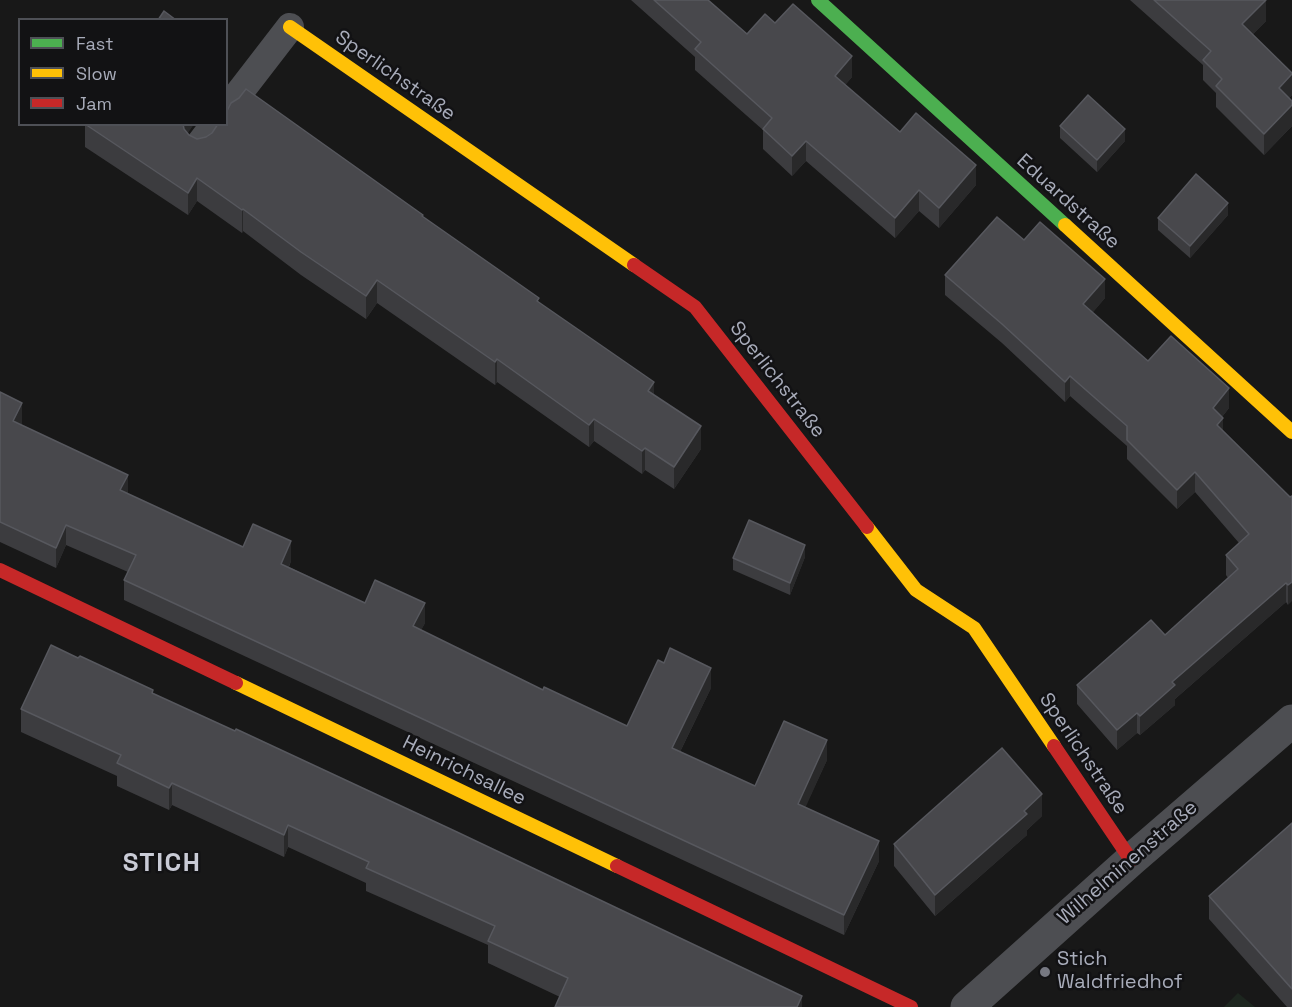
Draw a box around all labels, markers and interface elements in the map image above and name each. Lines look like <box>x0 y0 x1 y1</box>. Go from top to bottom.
legend <box>18 18 228 126</box>
street label: Sperlichstraße <box>330 26 460 126</box>
text: Fast <box>76 32 113 55</box>
text: Slow <box>76 62 117 85</box>
text: Jam <box>76 92 112 115</box>
street label: Eduardstraße <box>1011 149 1125 255</box>
street label: Sperlichstraße <box>724 317 830 443</box>
street label: Sperlichstraße <box>1034 689 1132 819</box>
street label: Heinrichsallee <box>398 731 530 811</box>
street label: Wilhelminenstraße <box>1053 796 1203 930</box>
district label: STICH <box>123 848 201 880</box>
place label: Stich Waldfriedhof <box>1057 948 1183 995</box>
marker: Stich Waldfriedhof <box>1038 965 1052 979</box>

